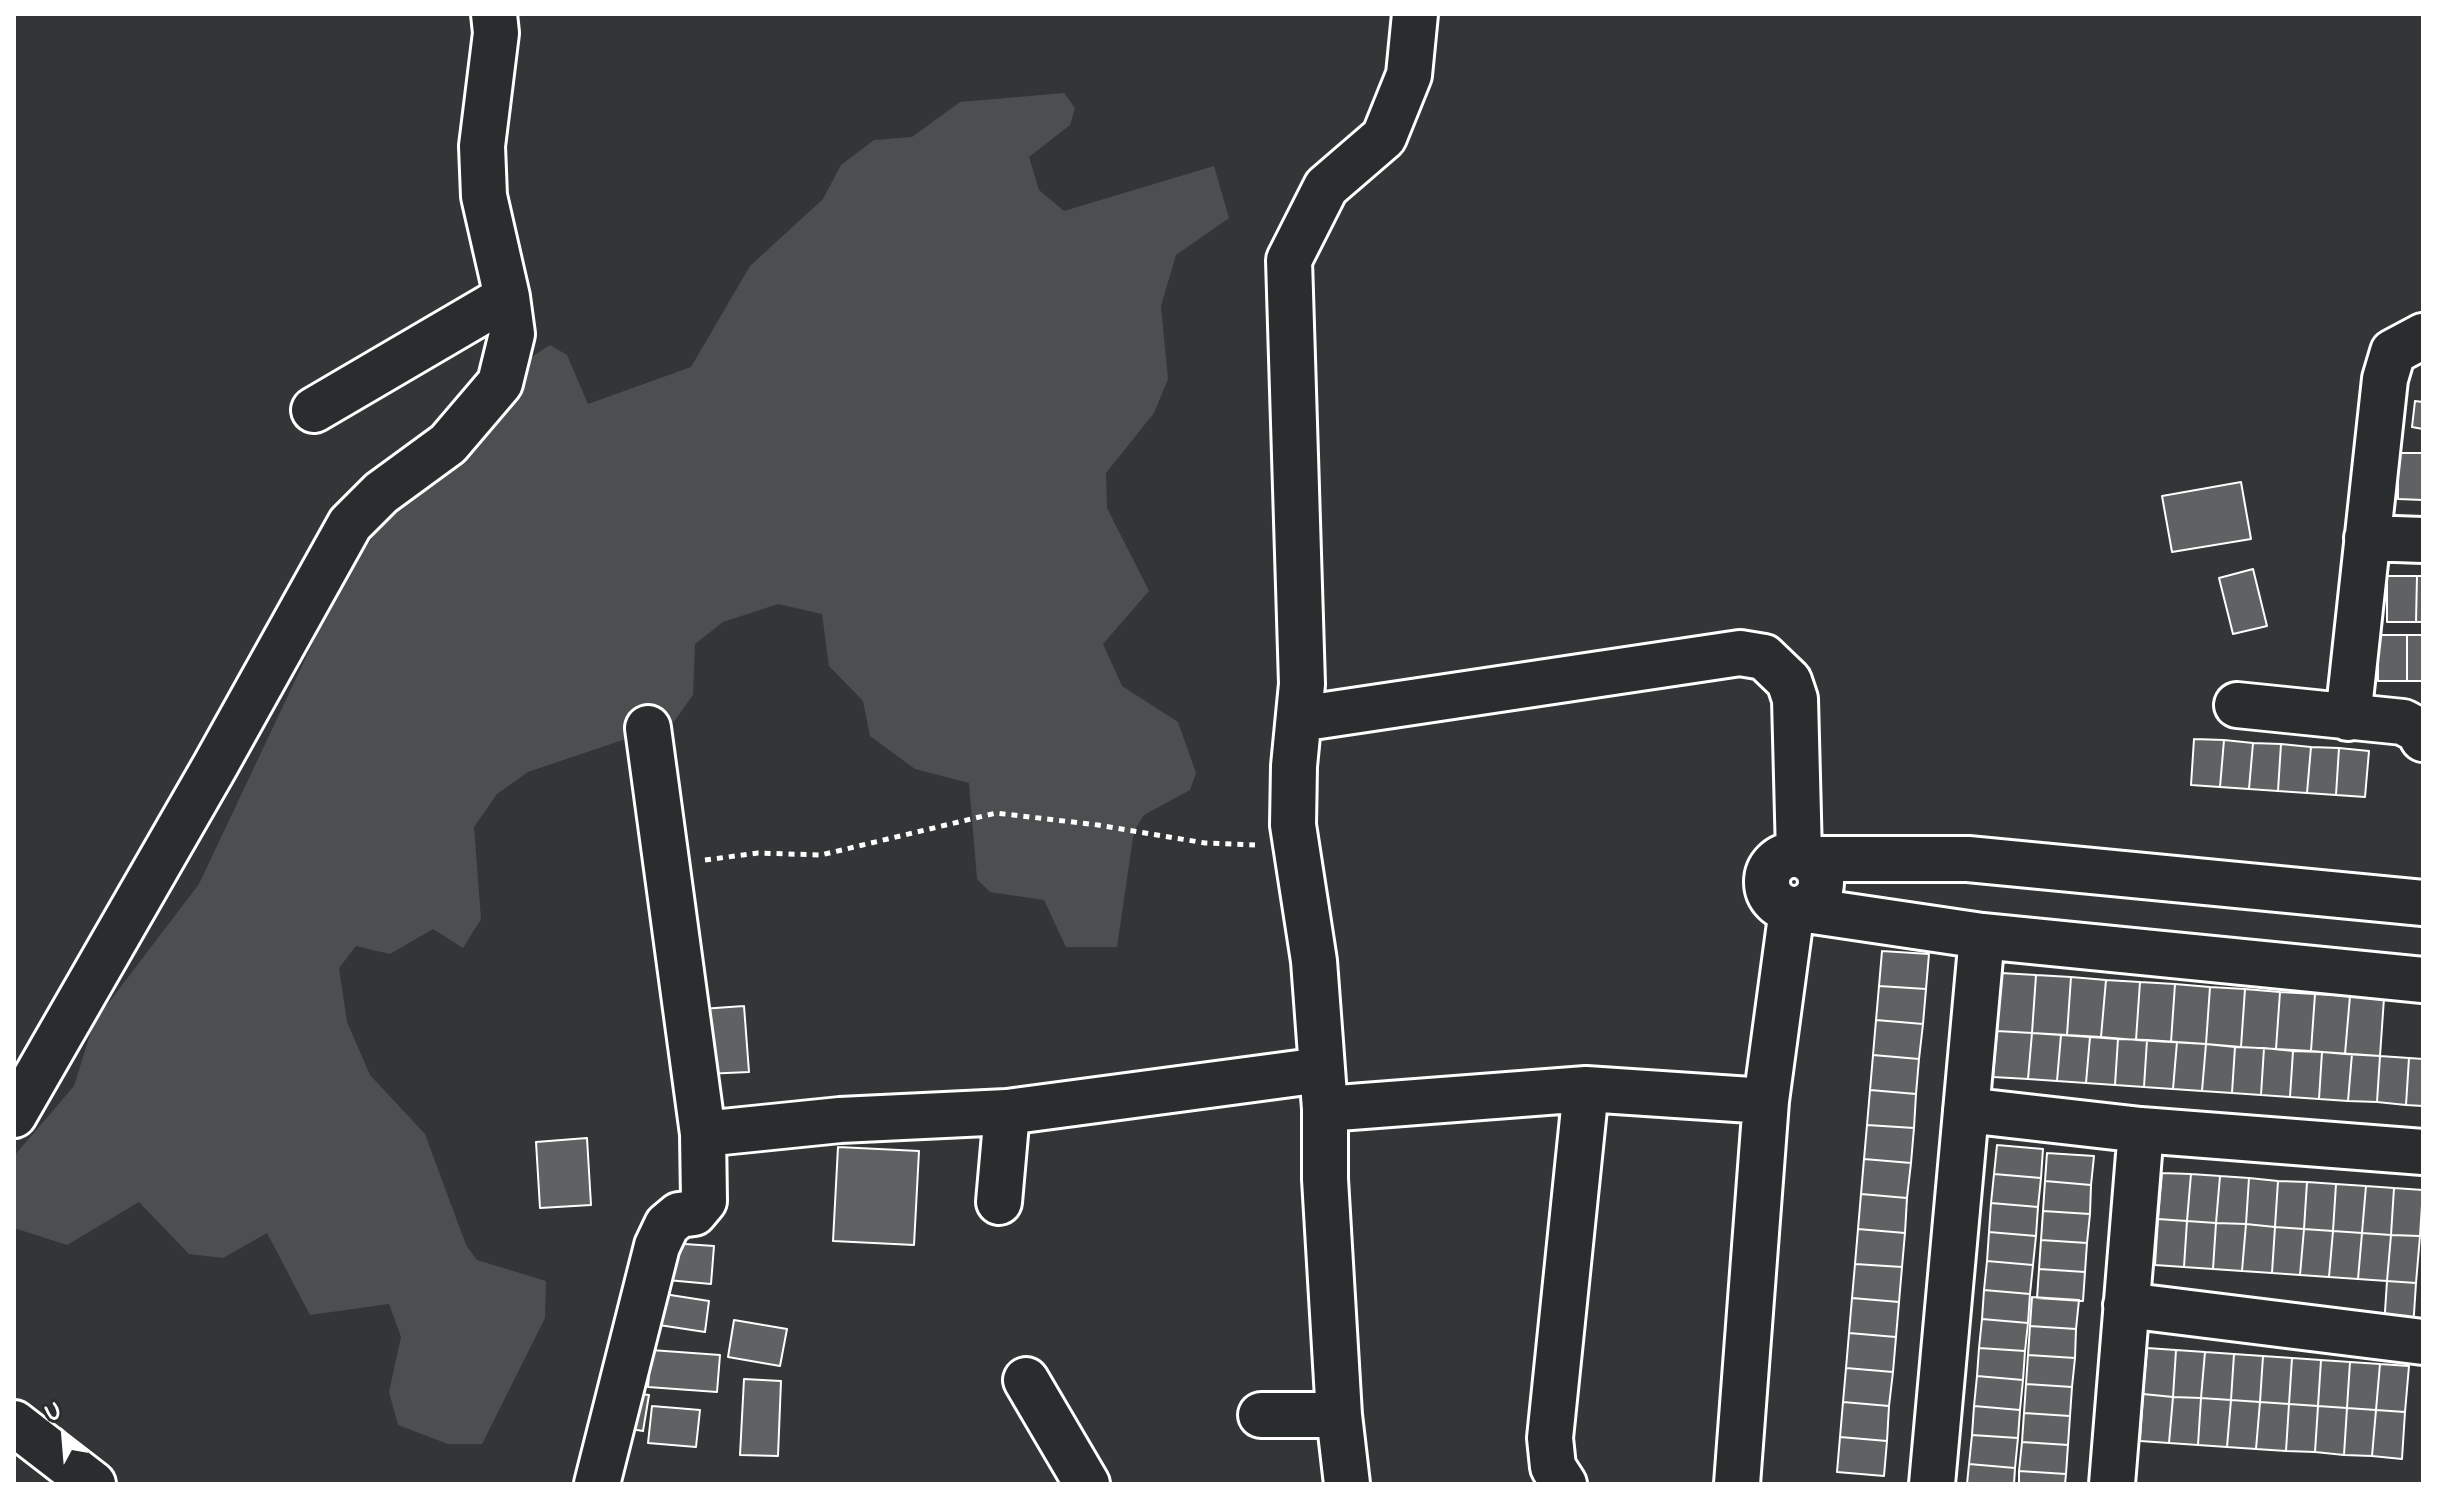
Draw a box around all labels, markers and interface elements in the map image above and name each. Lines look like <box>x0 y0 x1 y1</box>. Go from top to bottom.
north arrow <box>24 1394 104 1474</box>
text: U <box>41 1397 66 1428</box>

